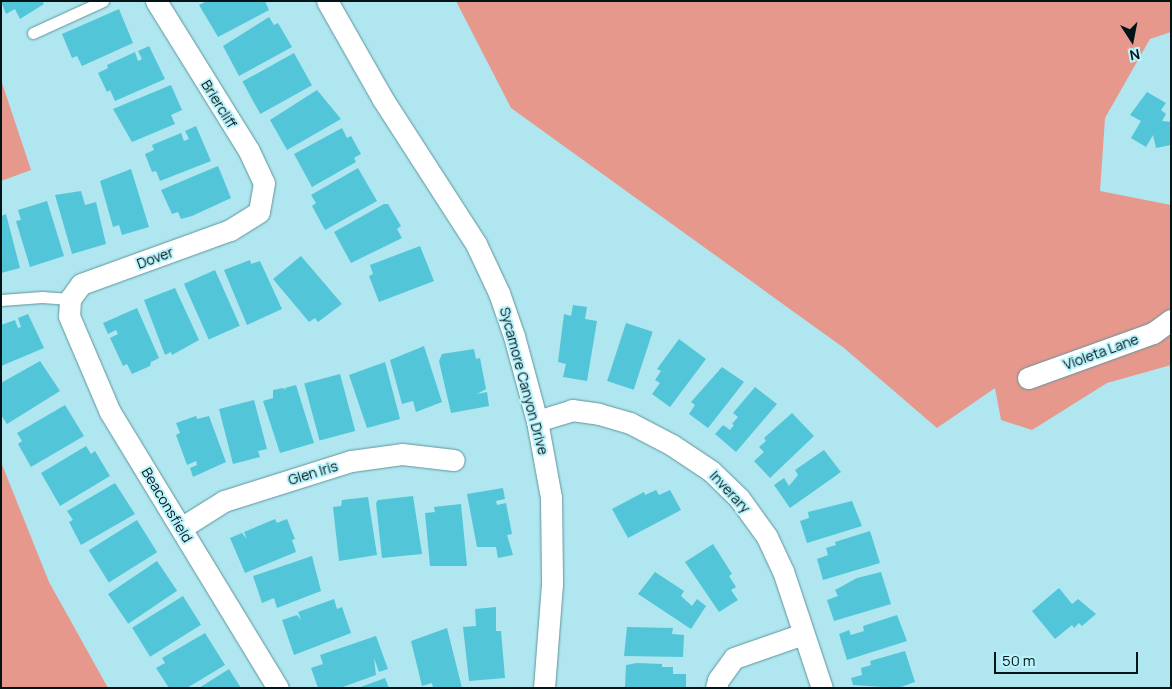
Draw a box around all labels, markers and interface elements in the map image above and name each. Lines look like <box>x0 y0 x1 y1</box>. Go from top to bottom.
north arrow <box>1107 15 1157 65</box>
text: N <box>1128 45 1142 66</box>
street label: Briercliff <box>198 77 240 131</box>
street label: Dover <box>135 244 175 272</box>
street label: Sycamore Canyon Drive <box>496 305 552 457</box>
street label: Violeta Lane <box>1061 331 1141 373</box>
street label: Glen Iris <box>286 457 340 489</box>
street label: Beaconsfield <box>138 465 196 545</box>
street label: Inverary <box>706 467 754 517</box>
scale bar <box>997 642 1141 674</box>
text: 50 m <box>1002 650 1036 671</box>

